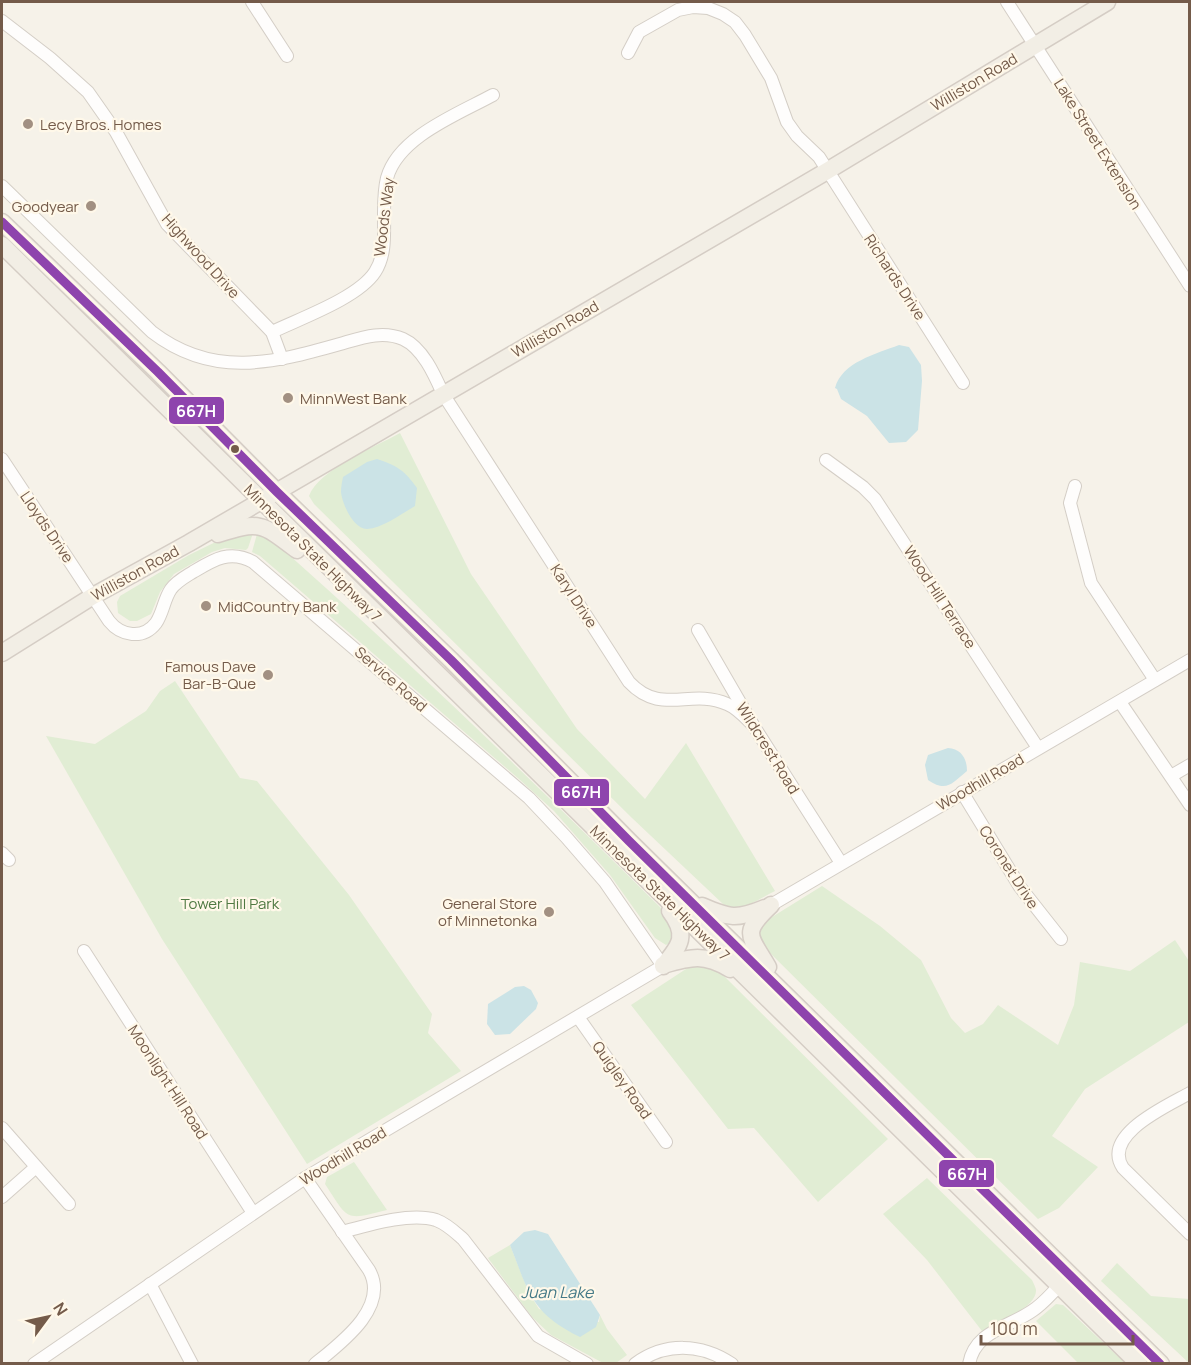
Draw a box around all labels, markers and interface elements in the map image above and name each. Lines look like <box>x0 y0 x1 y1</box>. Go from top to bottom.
street label: Williston Road <box>927 48 1021 116</box>
street label: Lake Street Extension <box>1049 74 1147 214</box>
place label: Lecy Bros. Homes <box>40 114 162 135</box>
marker: Lecy Bros. Homes <box>21 117 35 131</box>
street label: Woods Way <box>369 176 399 258</box>
place label: Goodyear <box>12 196 80 217</box>
marker: Goodyear <box>84 199 98 213</box>
street label: Highwood Drive <box>157 209 245 303</box>
street label: Richards Drive <box>859 230 931 324</box>
street label: Williston Road <box>507 295 603 363</box>
place label: MinnWest Bank <box>300 388 407 409</box>
marker: MinnWest Bank <box>281 391 295 405</box>
line badge: 667H <box>168 396 225 425</box>
text: 667H <box>176 400 216 422</box>
unlabelled marker <box>229 443 241 455</box>
street label: Minnesota State Highway 7 <box>240 480 386 626</box>
street label: Lloyds Drive <box>15 487 79 567</box>
street label: Williston Road <box>87 540 183 606</box>
street label: Wood Hill Terrace <box>899 541 981 653</box>
street label: Karyl Drive <box>546 560 603 632</box>
place label: MidCountry Bank <box>218 596 337 617</box>
marker: MidCountry Bank <box>199 599 213 613</box>
street label: Service Road <box>350 642 432 716</box>
place label: Famous Dave Bar-B-Que <box>165 656 256 694</box>
marker: Famous Dave Bar-B-Que <box>261 668 275 682</box>
street label: Wildcrest Road <box>731 698 805 798</box>
street label: Woodhill Road <box>932 748 1028 816</box>
line badge: 667H <box>553 778 610 807</box>
text: 667H <box>561 781 601 803</box>
street label: Minnesota State Highway 7 <box>586 821 734 965</box>
street label: Coronet Drive <box>974 821 1044 913</box>
park label: Tower Hill Park <box>181 893 280 914</box>
place label: General Store of Minnetonka <box>438 893 537 931</box>
marker: General Store of Minnetonka <box>542 905 556 919</box>
street label: Moonlight Hill Road <box>123 1021 213 1143</box>
street label: Quigley Road <box>587 1037 657 1123</box>
street label: Woodhill Road <box>296 1122 390 1190</box>
line badge: 667H <box>938 1159 995 1188</box>
text: 667H <box>947 1163 987 1185</box>
water label: Juan Lake <box>521 1281 595 1303</box>
north arrow <box>18 1287 78 1347</box>
text: N <box>48 1298 73 1320</box>
scale bar <box>981 1308 1132 1346</box>
text: 100 m <box>990 1316 1038 1340</box>

